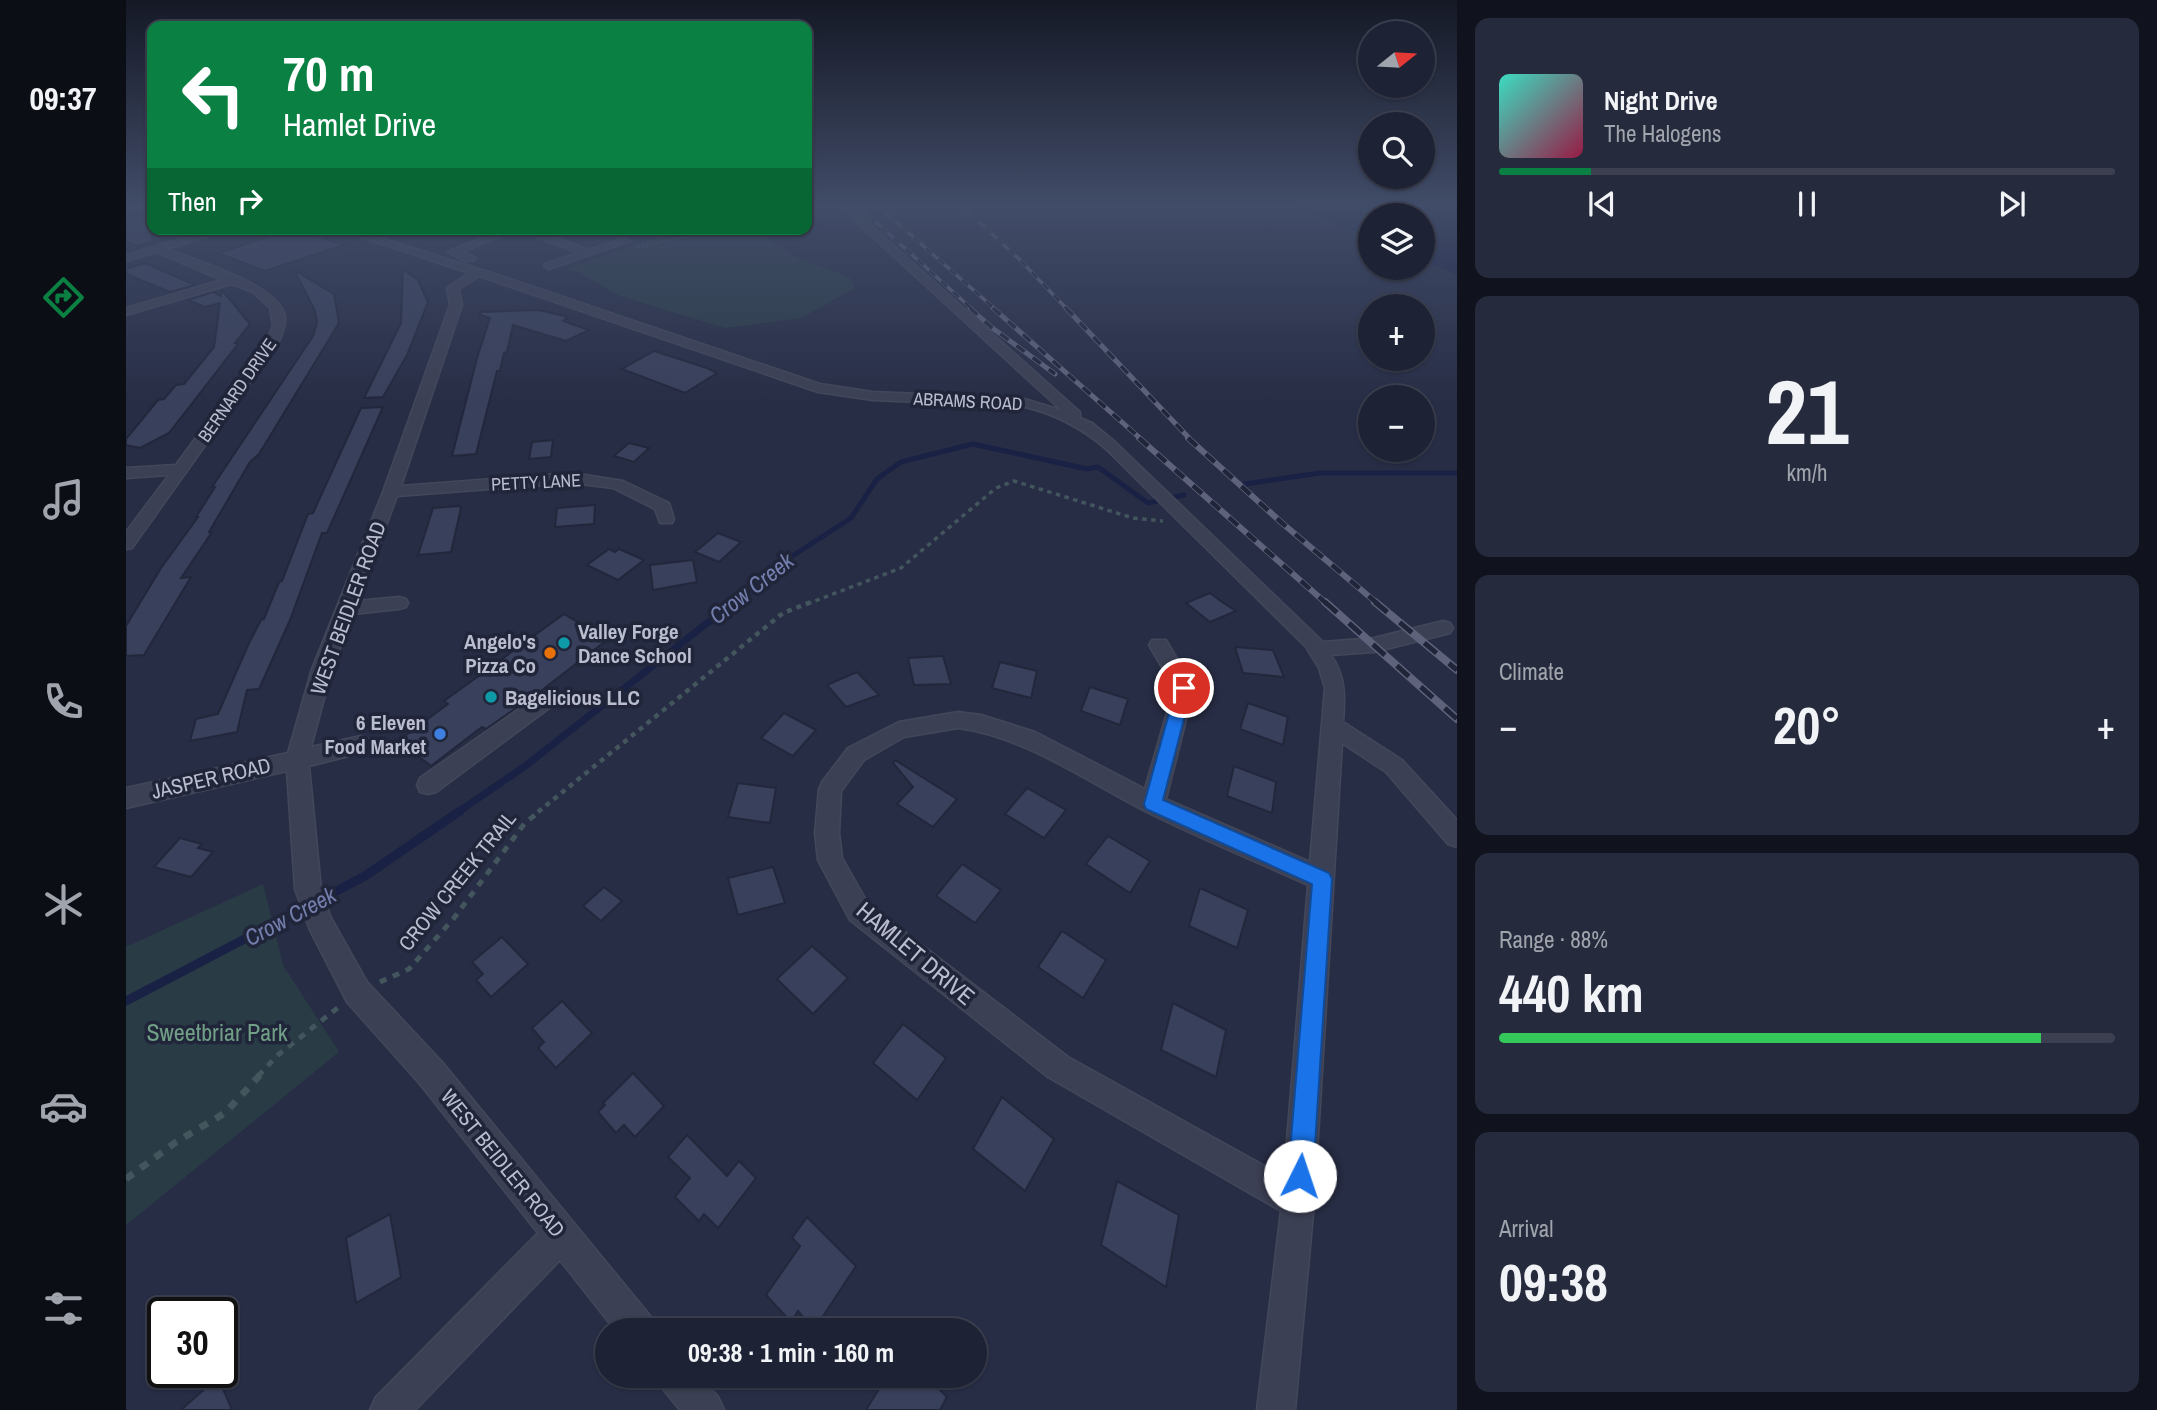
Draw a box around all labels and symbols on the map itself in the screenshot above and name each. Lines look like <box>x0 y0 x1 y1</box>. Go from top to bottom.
north arrow <box>1358 21 1435 98</box>
street label: BERNARD DRIVE <box>192 333 282 447</box>
street label: ABRAMS ROAD <box>912 386 1023 416</box>
street label: PETTY LANE <box>490 467 582 497</box>
street label: WEST BEIDLER ROAD <box>303 517 393 699</box>
water label: Crow Creek <box>702 544 801 631</box>
place label: Valley Forge Dance School <box>578 617 692 670</box>
place label: Angelo's Pizza Co <box>464 627 536 680</box>
marker: Valley Forge Dance School <box>556 635 572 651</box>
marker: Angelo's Pizza Co <box>542 645 558 661</box>
pin <box>1154 658 1214 718</box>
place label: Bagelicious LLC <box>505 683 640 712</box>
marker: Bagelicious LLC <box>483 689 499 705</box>
place label: 6 Eleven Food Market <box>324 708 426 761</box>
marker: 6 Eleven Food Market <box>432 726 448 742</box>
street label: JASPER ROAD <box>149 750 273 806</box>
street label: CROW CREEK TRAIL <box>392 805 523 957</box>
water label: Crow Creek <box>239 878 343 953</box>
street label: HAMLET DRIVE <box>850 894 982 1012</box>
park label: Sweetbriar Park <box>146 1016 288 1048</box>
street label: WEST BEIDLER ROAD <box>434 1083 572 1243</box>
position arrow <box>1263 1139 1337 1213</box>
speed limit sign: 30 <box>147 1297 238 1388</box>

